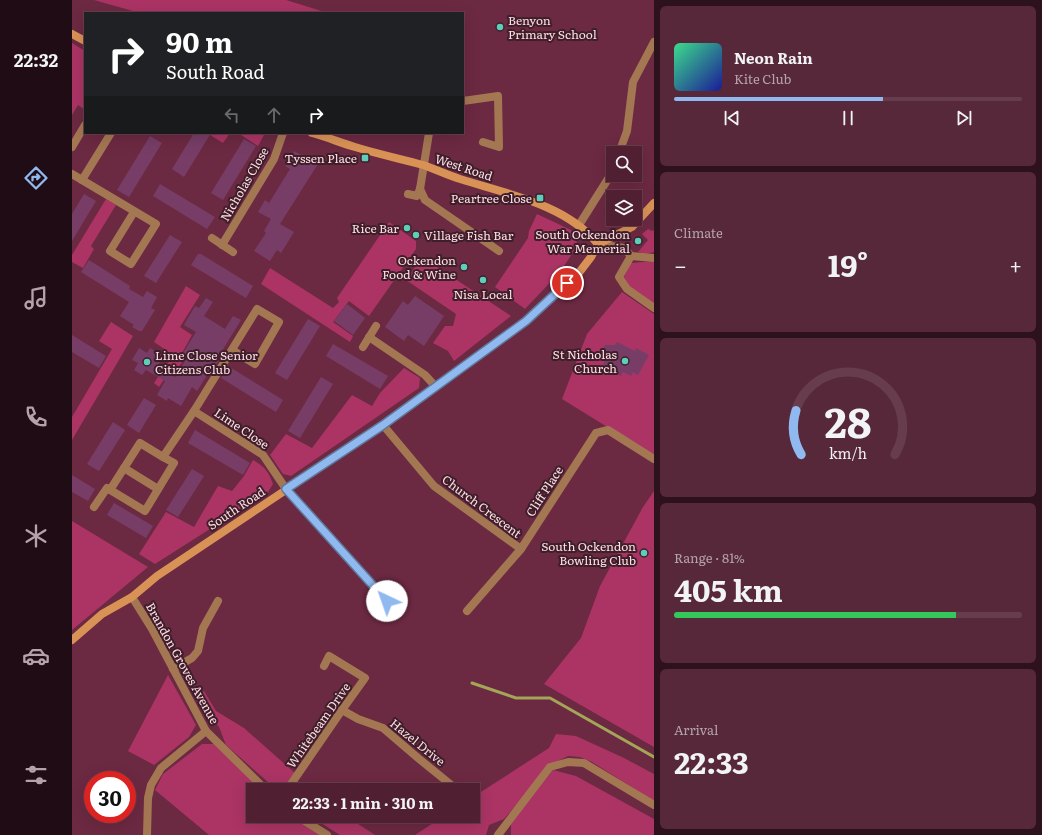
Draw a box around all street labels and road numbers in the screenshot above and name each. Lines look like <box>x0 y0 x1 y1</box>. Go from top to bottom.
street label: Nicholas Close <box>215 143 273 225</box>
street label: West Road <box>433 149 496 185</box>
street label: Lime Close <box>211 403 273 453</box>
street label: Cliff Place <box>521 462 567 520</box>
street label: Church Crescent <box>439 470 526 542</box>
street label: South Road <box>204 482 269 534</box>
street label: Brandon Groves Avenue <box>142 599 224 727</box>
street label: Whitebeam Drive <box>282 679 354 771</box>
street label: Hazel Drive <box>387 714 449 770</box>

